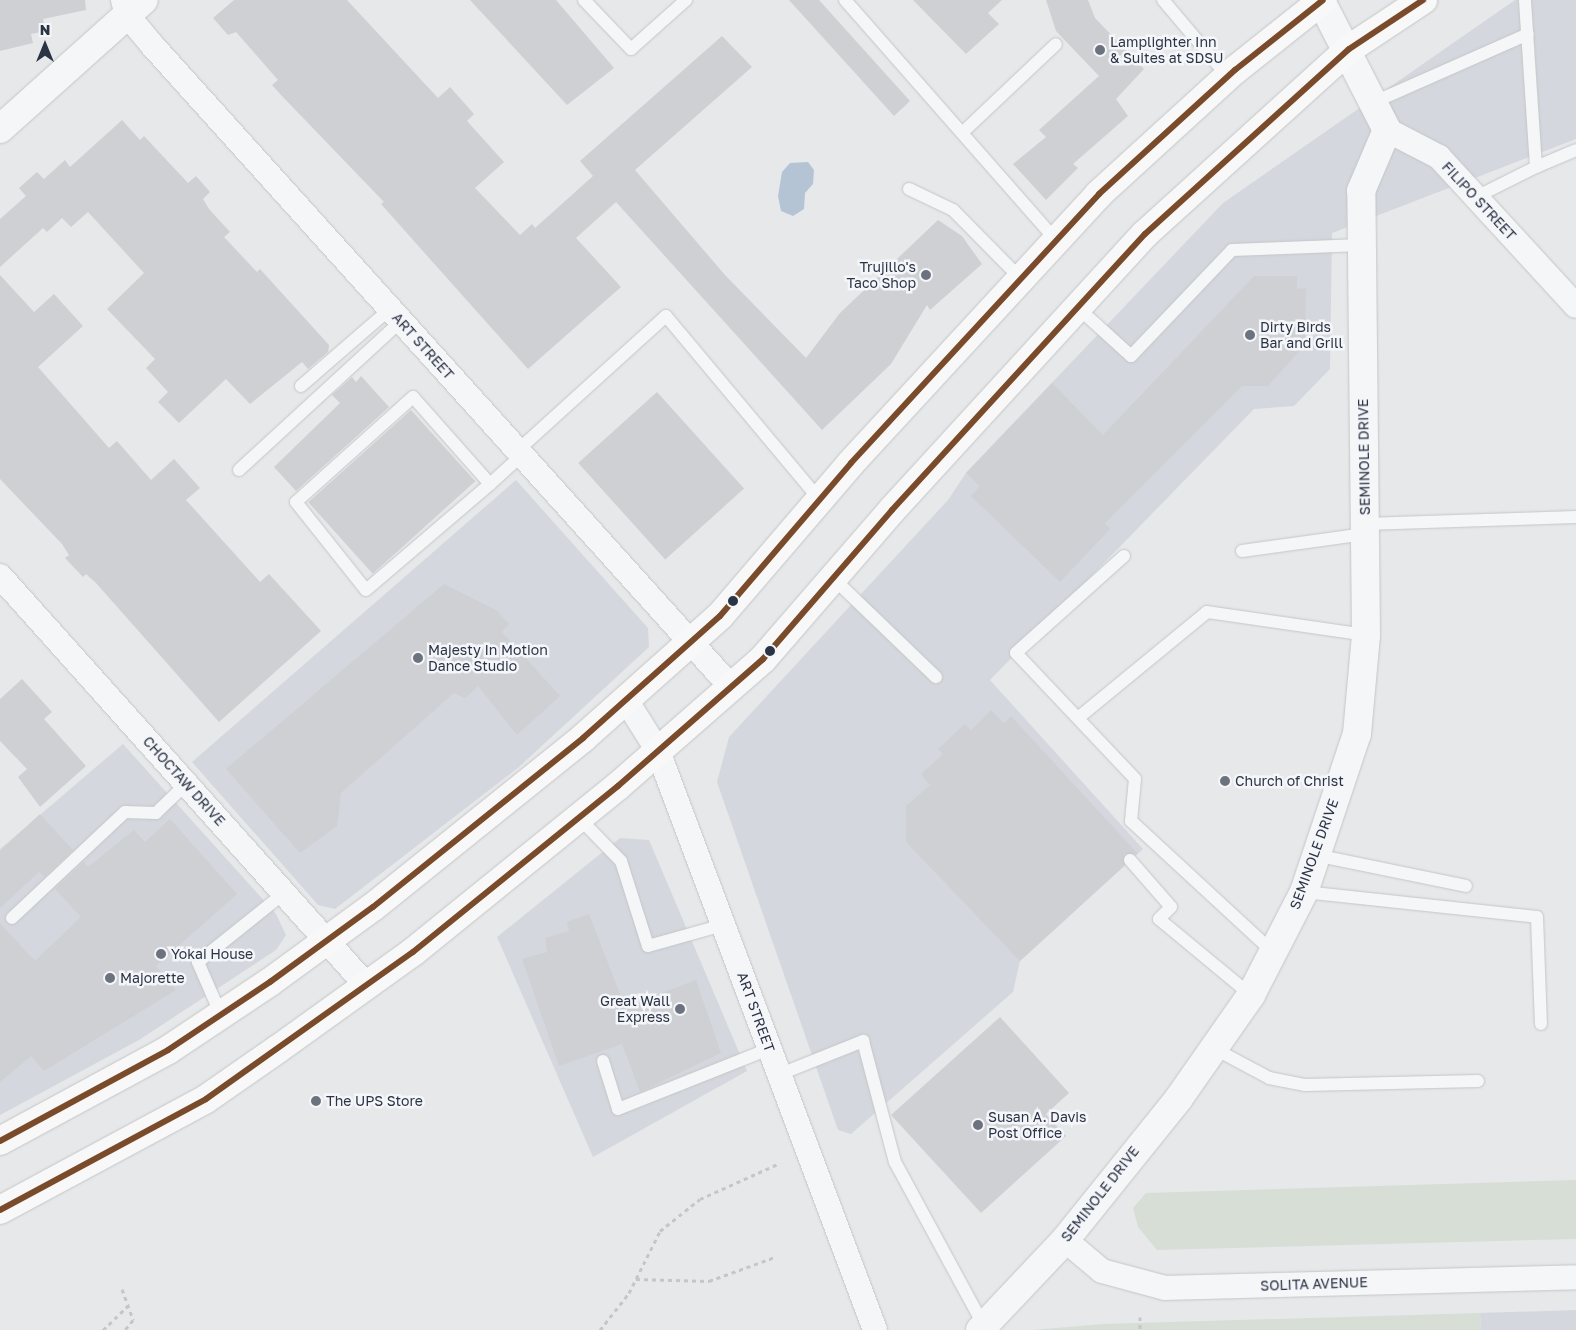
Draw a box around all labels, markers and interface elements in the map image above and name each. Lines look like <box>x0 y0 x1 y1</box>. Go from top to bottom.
north arrow <box>20 20 70 70</box>
text: N <box>40 21 50 38</box>
place label: Lamplighter Inn & Suites at SDSU <box>1110 34 1224 66</box>
marker: Lamplighter Inn & Suites at SDSU <box>1094 44 1106 56</box>
street label: FILIPO STREET <box>1438 158 1520 244</box>
place label: Trujillo's Taco Shop <box>847 259 916 292</box>
marker: Trujillo's Taco Shop <box>920 269 932 281</box>
street label: ART STREET <box>389 309 457 383</box>
place label: Dirty Birds Bar and Grill <box>1260 319 1343 352</box>
marker: Dirty Birds Bar and Grill <box>1244 329 1256 341</box>
street label: SEMINOLE DRIVE <box>1355 399 1373 515</box>
unlabelled marker <box>728 596 738 606</box>
place label: Majesty In Motion Dance Studio <box>428 642 548 674</box>
unlabelled marker <box>765 646 775 656</box>
marker: Majesty In Motion Dance Studio <box>412 652 424 664</box>
street label: CHOCTAW DRIVE <box>139 733 229 829</box>
place label: Church of Christ <box>1235 773 1344 789</box>
marker: Church of Christ <box>1219 775 1231 787</box>
street label: SEMINOLE DRIVE <box>1286 796 1342 912</box>
place label: Yokai House <box>171 946 253 962</box>
marker: Yokai House <box>155 948 167 960</box>
place label: Majorette <box>120 970 185 986</box>
street label: ART STREET <box>734 970 778 1054</box>
marker: Majorette <box>104 972 116 984</box>
place label: Great Wall Express <box>600 993 670 1026</box>
marker: Great Wall Express <box>674 1003 686 1015</box>
place label: The UPS Store <box>326 1093 423 1109</box>
marker: The UPS Store <box>310 1095 322 1107</box>
place label: Susan A. Davis Post Office <box>988 1109 1087 1142</box>
marker: Susan A. Davis Post Office <box>972 1119 984 1131</box>
street label: SEMINOLE DRIVE <box>1057 1143 1143 1245</box>
street label: SOLITA AVENUE <box>1260 1274 1368 1294</box>

